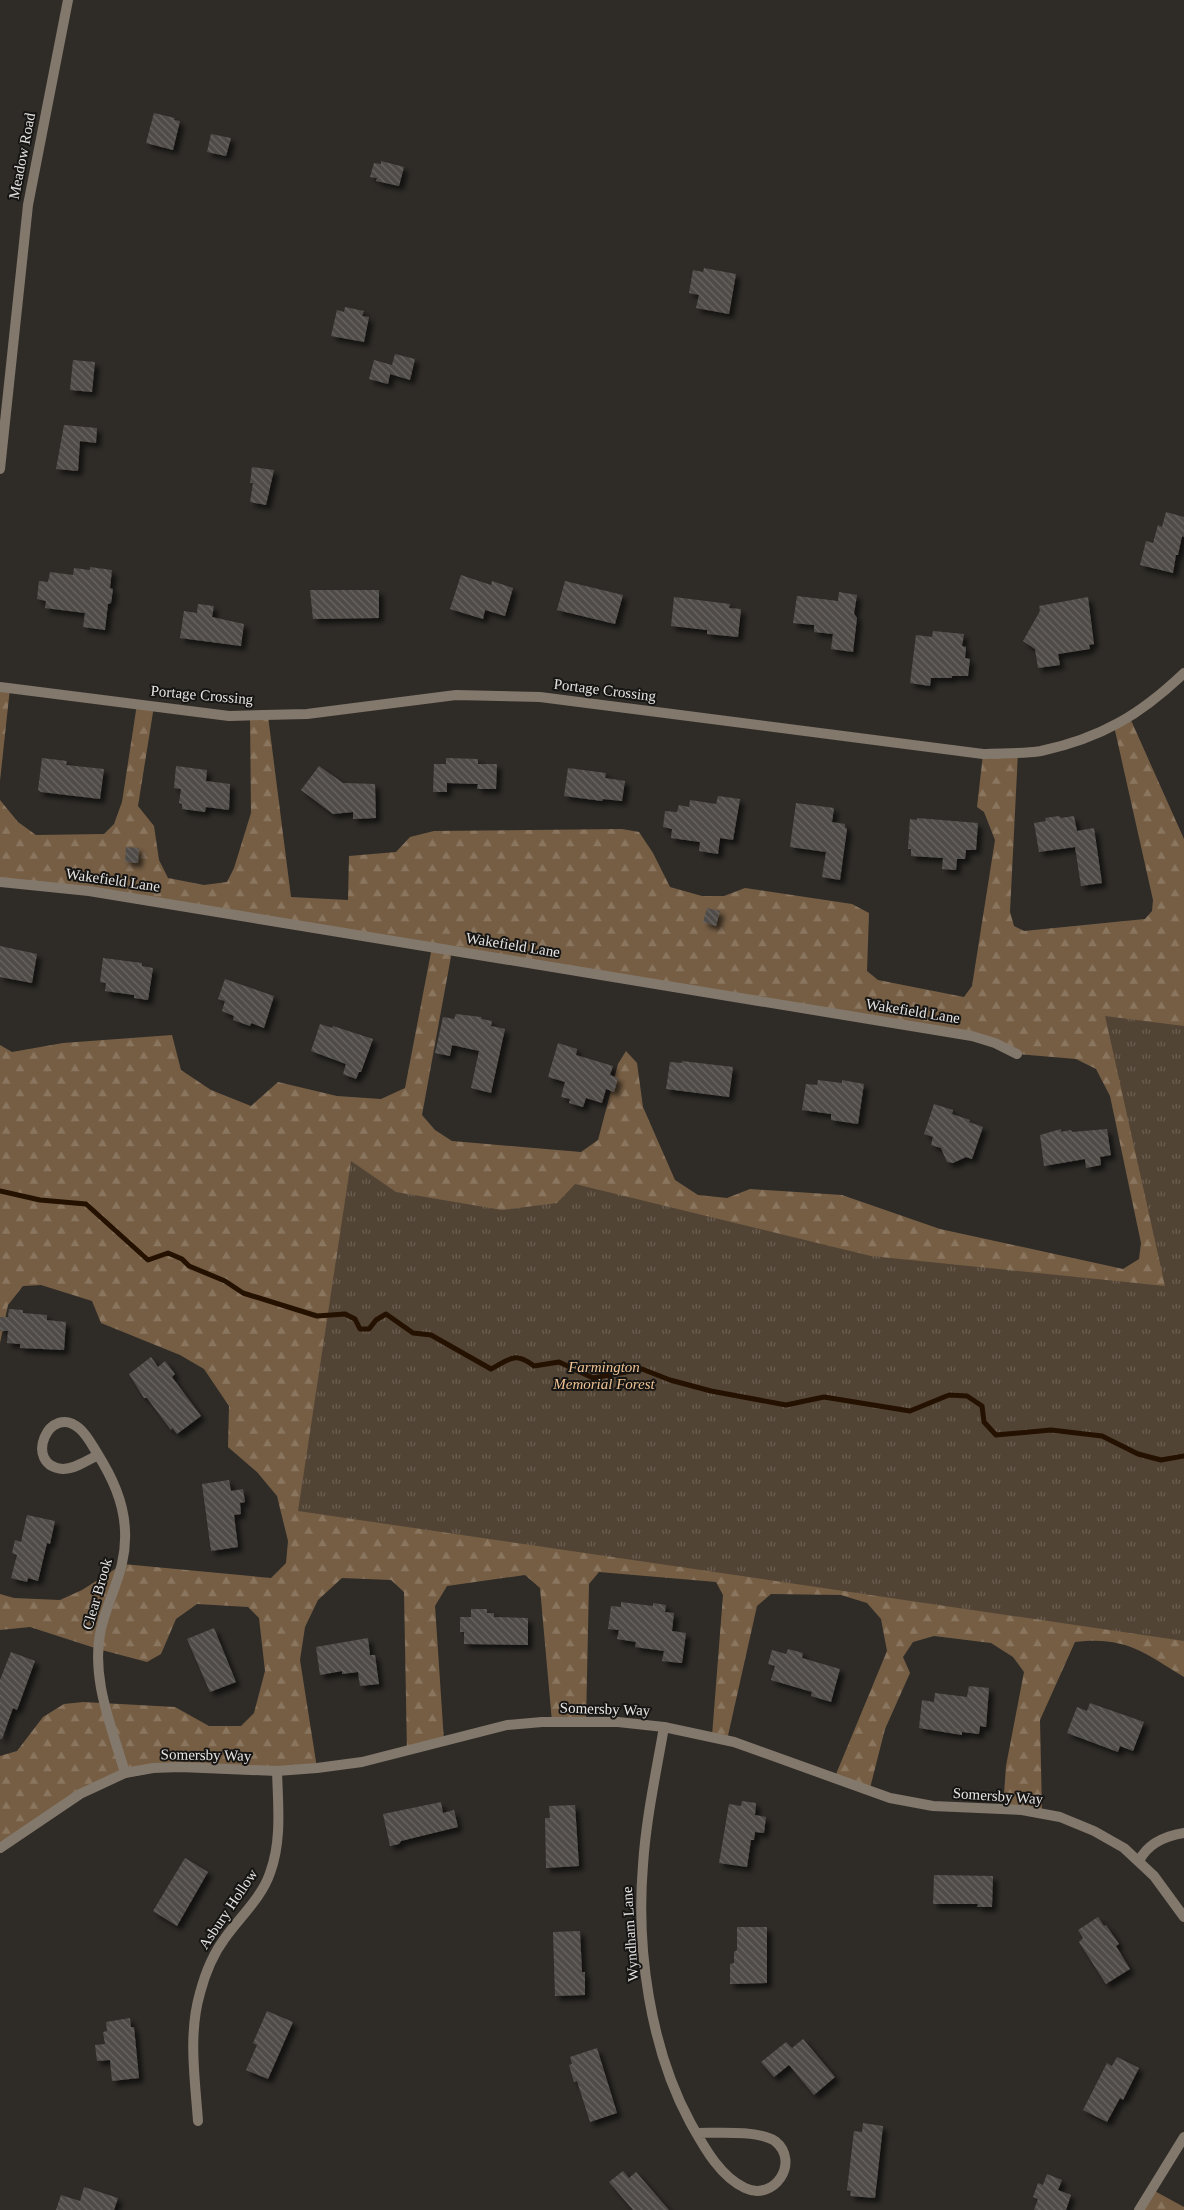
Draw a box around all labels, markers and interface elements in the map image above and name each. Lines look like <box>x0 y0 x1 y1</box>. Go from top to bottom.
street label: Meadow Road <box>6 111 38 201</box>
street label: Portage Crossing <box>553 676 658 704</box>
street label: Portage Crossing <box>150 683 254 707</box>
street label: Wakefield Lane <box>65 865 161 895</box>
street label: Wakefield Lane <box>465 930 561 960</box>
street label: Wakefield Lane <box>865 996 961 1026</box>
park label: Farmington Memorial Forest <box>552 1359 656 1392</box>
street label: Clear Brook <box>79 1556 115 1632</box>
street label: Somersby Way <box>559 1699 651 1719</box>
street label: Somersby Way <box>161 1746 252 1764</box>
street label: Somersby Way <box>952 1785 1044 1807</box>
street label: Asbury Hollow <box>195 1866 261 1952</box>
street label: Wyndham Lane <box>619 1886 641 1982</box>

